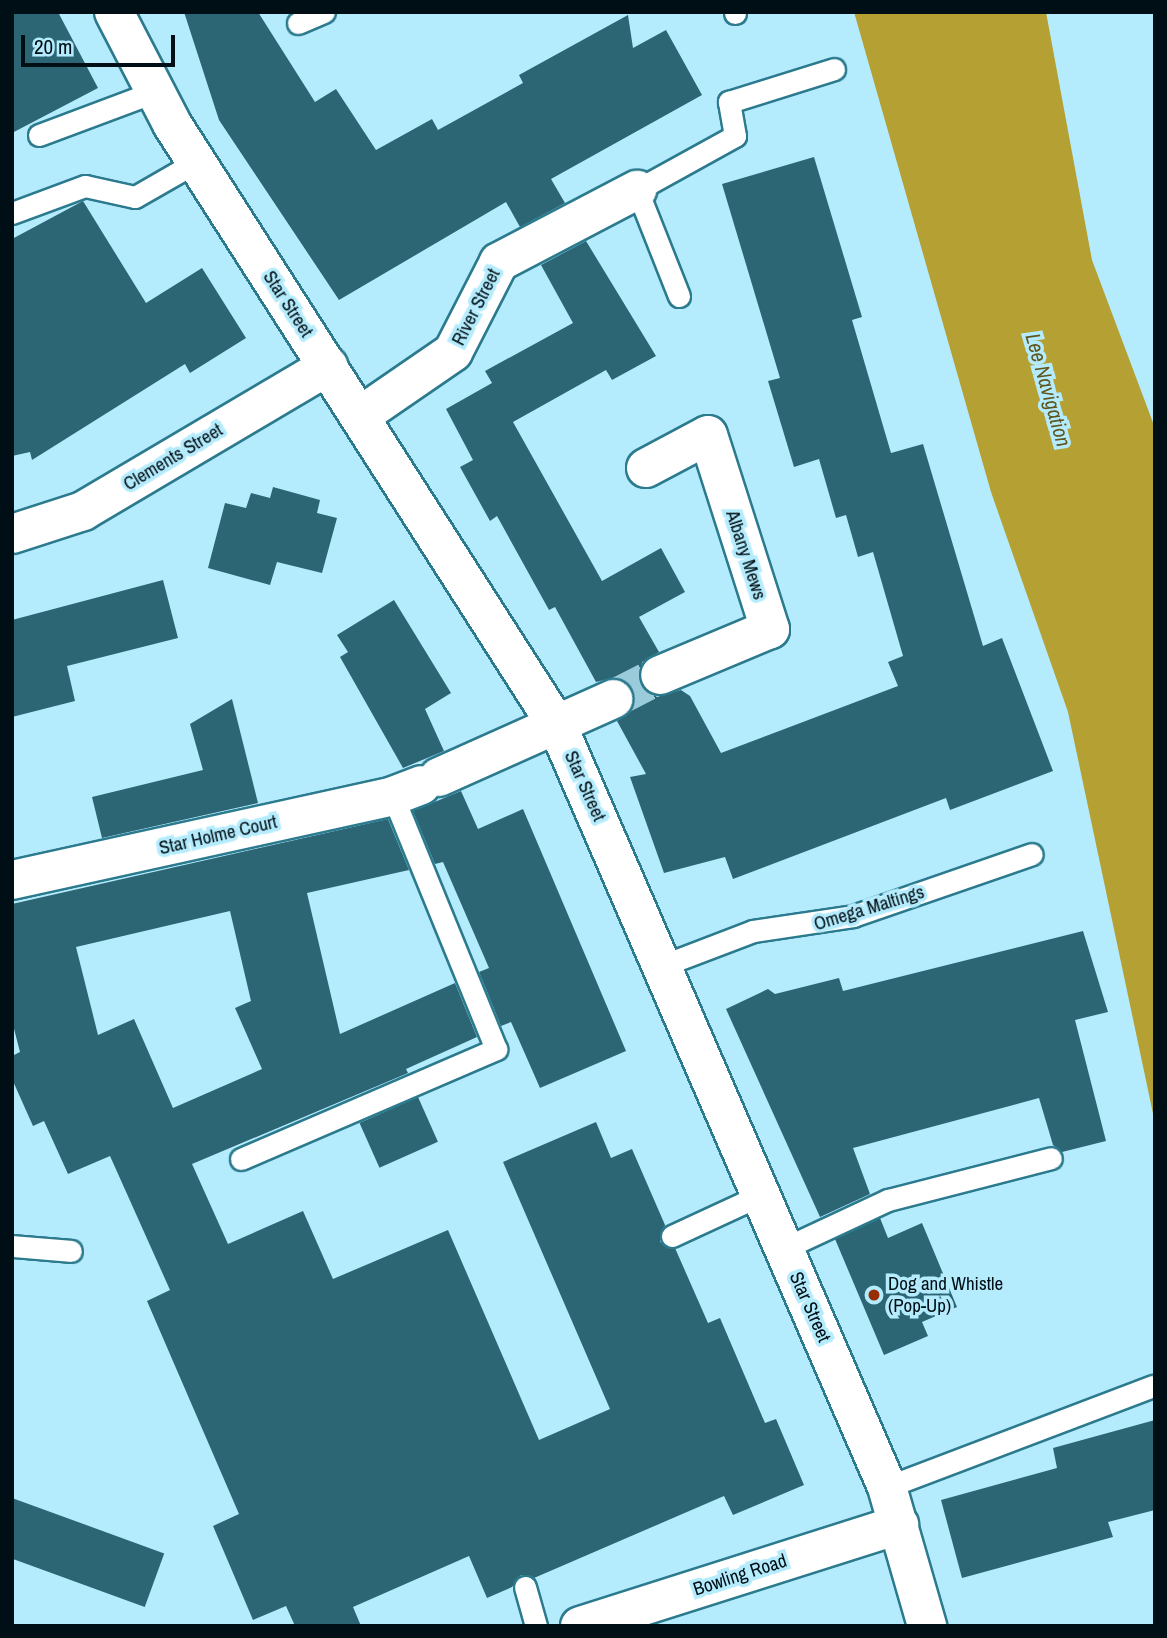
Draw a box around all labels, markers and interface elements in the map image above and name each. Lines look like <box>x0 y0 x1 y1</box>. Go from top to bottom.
scale bar <box>24 21 178 65</box>
text: 20 m <box>34 32 72 61</box>
street label: River Street <box>447 265 505 349</box>
street label: Star Street <box>258 267 318 341</box>
water label: Lee Navigation <box>1020 330 1076 450</box>
street label: Clements Street <box>119 418 227 496</box>
street label: Albany Mews <box>721 507 771 603</box>
street label: Star Street <box>559 747 611 825</box>
street label: Star Holme Court <box>157 810 279 860</box>
street label: Omega Maltings <box>811 880 927 936</box>
street label: Star Street <box>784 1268 836 1346</box>
place label: Dog and Whistle (Pop-Up) <box>888 1273 1003 1317</box>
marker: Dog and Whistle (Pop-Up) <box>866 1287 882 1303</box>
street label: Bowling Road <box>690 1549 790 1601</box>

